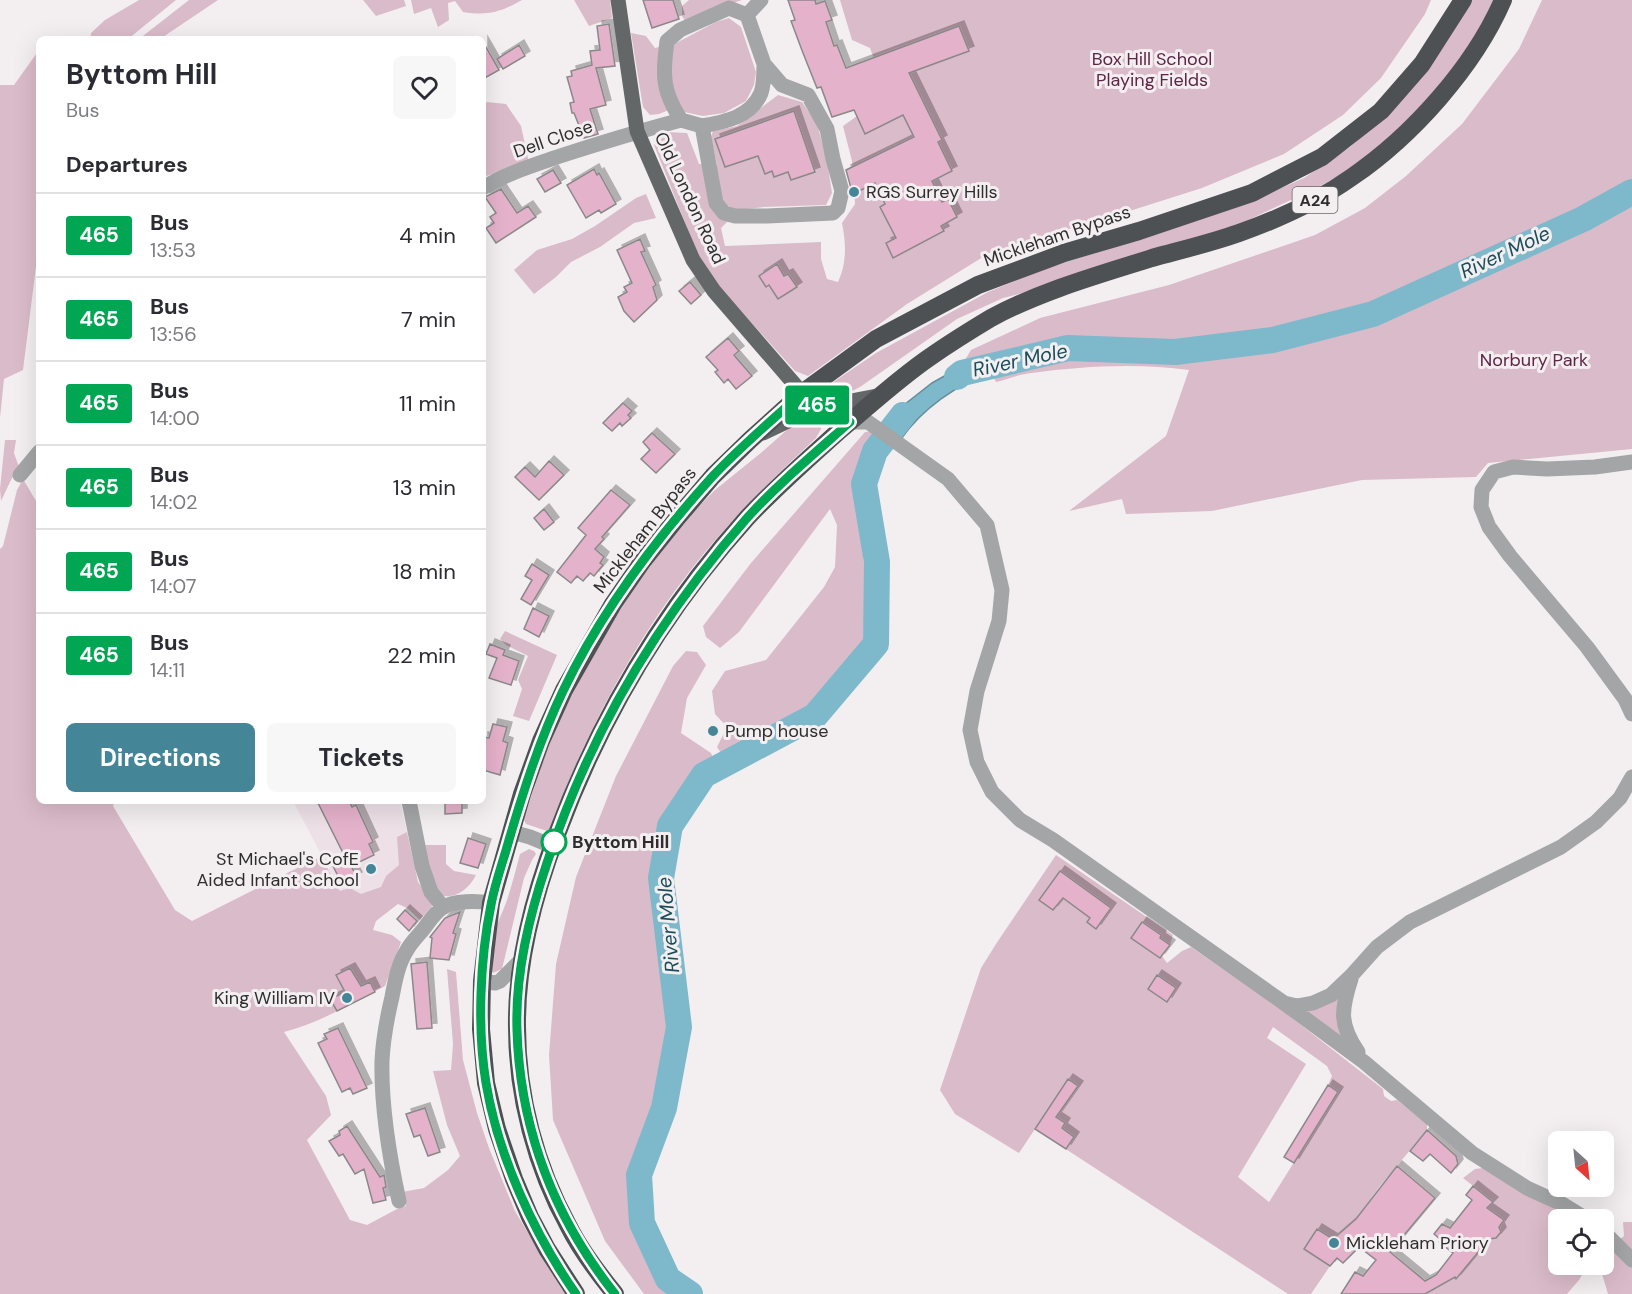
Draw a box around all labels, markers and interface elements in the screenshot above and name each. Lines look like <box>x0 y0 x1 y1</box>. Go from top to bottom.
park label: Box Hill School Playing Fields <box>1092 47 1212 92</box>
text: Byttom Hill <box>66 56 217 93</box>
button: heart <box>393 56 456 119</box>
text: Bus <box>66 97 100 123</box>
street label: Dell Close <box>510 114 596 164</box>
street label: Old London Road <box>649 128 731 268</box>
text: Departures <box>66 150 188 179</box>
place label: RGS Surrey Hills <box>866 180 998 204</box>
marker: RGS Surrey Hills <box>847 185 861 199</box>
road number: A24 <box>1292 187 1338 213</box>
street label: Mickleham Bypass <box>980 200 1134 272</box>
text: Bus <box>150 208 189 237</box>
water label: River Mole <box>1456 220 1554 284</box>
text: 465 <box>79 221 119 249</box>
text: 4 min <box>399 221 456 250</box>
text: 13:53 <box>150 237 196 263</box>
text: Bus <box>150 292 189 321</box>
text: 465 <box>79 305 119 333</box>
text: 7 min <box>401 305 456 334</box>
text: 13:56 <box>150 321 197 347</box>
water label: River Mole <box>970 337 1070 383</box>
park label: Norbury Park <box>1480 348 1588 372</box>
text: Bus <box>150 376 189 405</box>
line badge: 465 <box>782 386 852 424</box>
text: 465 <box>79 389 119 417</box>
text: 11 min <box>399 389 456 418</box>
text: 465 <box>797 391 837 419</box>
text: 14:00 <box>150 405 200 431</box>
text: Bus <box>150 460 189 489</box>
street label: Mickleham Bypass <box>588 462 702 598</box>
text: 465 <box>79 473 119 501</box>
text: 13 min <box>393 473 456 502</box>
text: 14:02 <box>150 489 197 515</box>
text: Bus <box>150 544 189 573</box>
text: 465 <box>79 557 119 585</box>
text: 18 min <box>392 557 456 586</box>
text: 14:07 <box>150 573 197 599</box>
text: Bus <box>150 628 189 657</box>
text: 465 <box>79 641 119 669</box>
text: 22 min <box>387 641 456 670</box>
text: 14:11 <box>150 657 185 683</box>
place label: Pump house <box>725 719 828 743</box>
button: Directions <box>66 723 255 792</box>
button: Tickets <box>267 723 456 792</box>
marker: Pump house <box>706 724 720 738</box>
marker: Byttom Hill <box>541 829 567 855</box>
place label: Byttom Hill <box>572 830 669 854</box>
place label: St Michael's CofE Aided Infant School <box>196 847 359 892</box>
marker: St Michael's CofE Aided Infant School <box>364 862 378 876</box>
water label: River Mole <box>651 876 685 974</box>
place label: King William IV <box>214 986 335 1010</box>
marker: King William IV <box>340 991 354 1005</box>
north arrow <box>1548 1131 1614 1197</box>
map controls <box>1548 1131 1614 1275</box>
button: locate <box>1548 1209 1614 1275</box>
place label: Mickleham Priory <box>1346 1231 1489 1255</box>
marker: Mickleham Priory <box>1327 1236 1341 1250</box>

